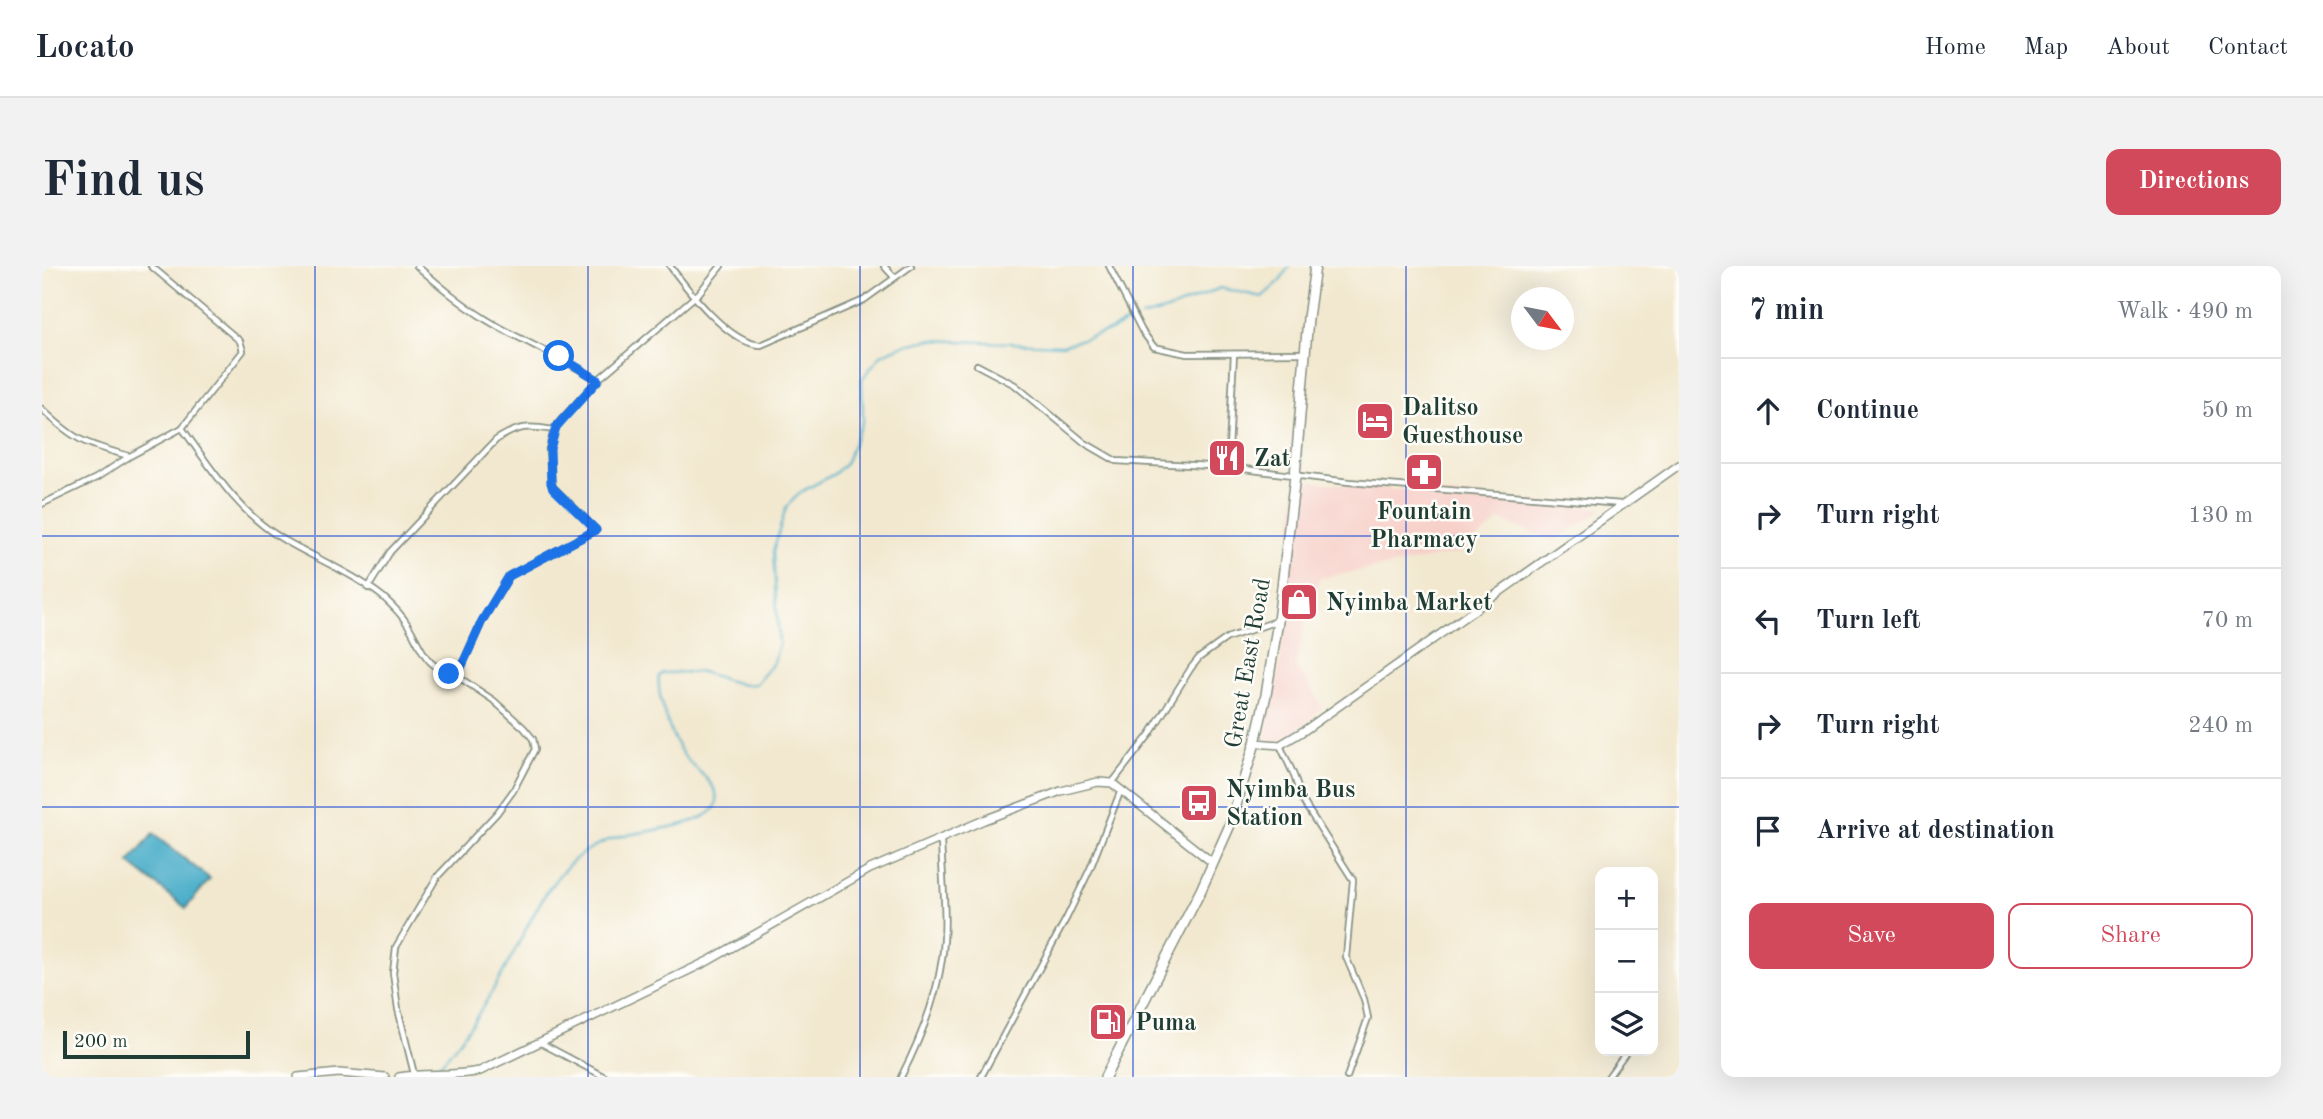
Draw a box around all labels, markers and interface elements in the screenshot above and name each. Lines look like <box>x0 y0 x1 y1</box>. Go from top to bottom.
text: Locato <box>35 32 135 65</box>
text: Home <box>1925 36 1986 60</box>
text: Map <box>2024 36 2068 60</box>
text: About <box>2106 36 2170 60</box>
text: Contact <box>2208 36 2288 60</box>
button: Directions <box>2106 149 2281 215</box>
text: Find us <box>42 158 205 207</box>
north arrow <box>1511 287 1574 350</box>
text: 7 min <box>1749 296 1824 326</box>
text: Walk · 490 m <box>2117 300 2253 323</box>
route start <box>543 340 574 371</box>
icon: ahead <box>1749 392 1787 430</box>
place label: Dalitso Guesthouse <box>1402 397 1523 449</box>
text: Continue <box>1816 398 1919 424</box>
text: 50 m <box>2202 399 2253 422</box>
hotel icon: Dalitso Guesthouse <box>1354 400 1396 442</box>
restaurant icon: Zat <box>1206 437 1248 479</box>
place label: Zat <box>1254 448 1291 472</box>
pharmacy icon: Fountain Pharmacy <box>1403 451 1445 493</box>
icon: right <box>1749 497 1787 535</box>
place label: Fountain Pharmacy <box>1370 501 1478 553</box>
text: Turn right <box>1816 503 1939 529</box>
text: 130 m <box>2188 504 2253 527</box>
street label: Great East Road <box>1222 576 1276 750</box>
shop icon: Nyimba Market <box>1278 581 1320 623</box>
place label: Nyimba Market <box>1326 592 1493 616</box>
icon: left <box>1749 602 1787 640</box>
text: Turn left <box>1816 608 1921 634</box>
text: 70 m <box>2202 609 2253 632</box>
route end <box>433 658 464 689</box>
icon: right <box>1749 707 1787 745</box>
text: Turn right <box>1816 713 1939 739</box>
text: 240 m <box>2188 714 2253 737</box>
place label: Nyimba Bus Station <box>1226 779 1355 831</box>
bus stop icon: Nyimba Bus Station <box>1178 782 1220 824</box>
icon: arrive <box>1749 812 1787 850</box>
text: Arrive at destination <box>1816 818 2055 844</box>
map controls <box>1595 867 1658 1056</box>
button: + <box>1595 867 1658 930</box>
button: Save <box>1749 903 1994 969</box>
button: Share <box>2008 903 2253 969</box>
button: − <box>1595 930 1658 993</box>
button: layers <box>1595 993 1658 1056</box>
fuel station icon: Puma <box>1087 1001 1129 1043</box>
place label: Puma <box>1135 1012 1196 1036</box>
scale bar <box>63 1028 250 1060</box>
text: 200 m <box>74 1033 127 1052</box>

